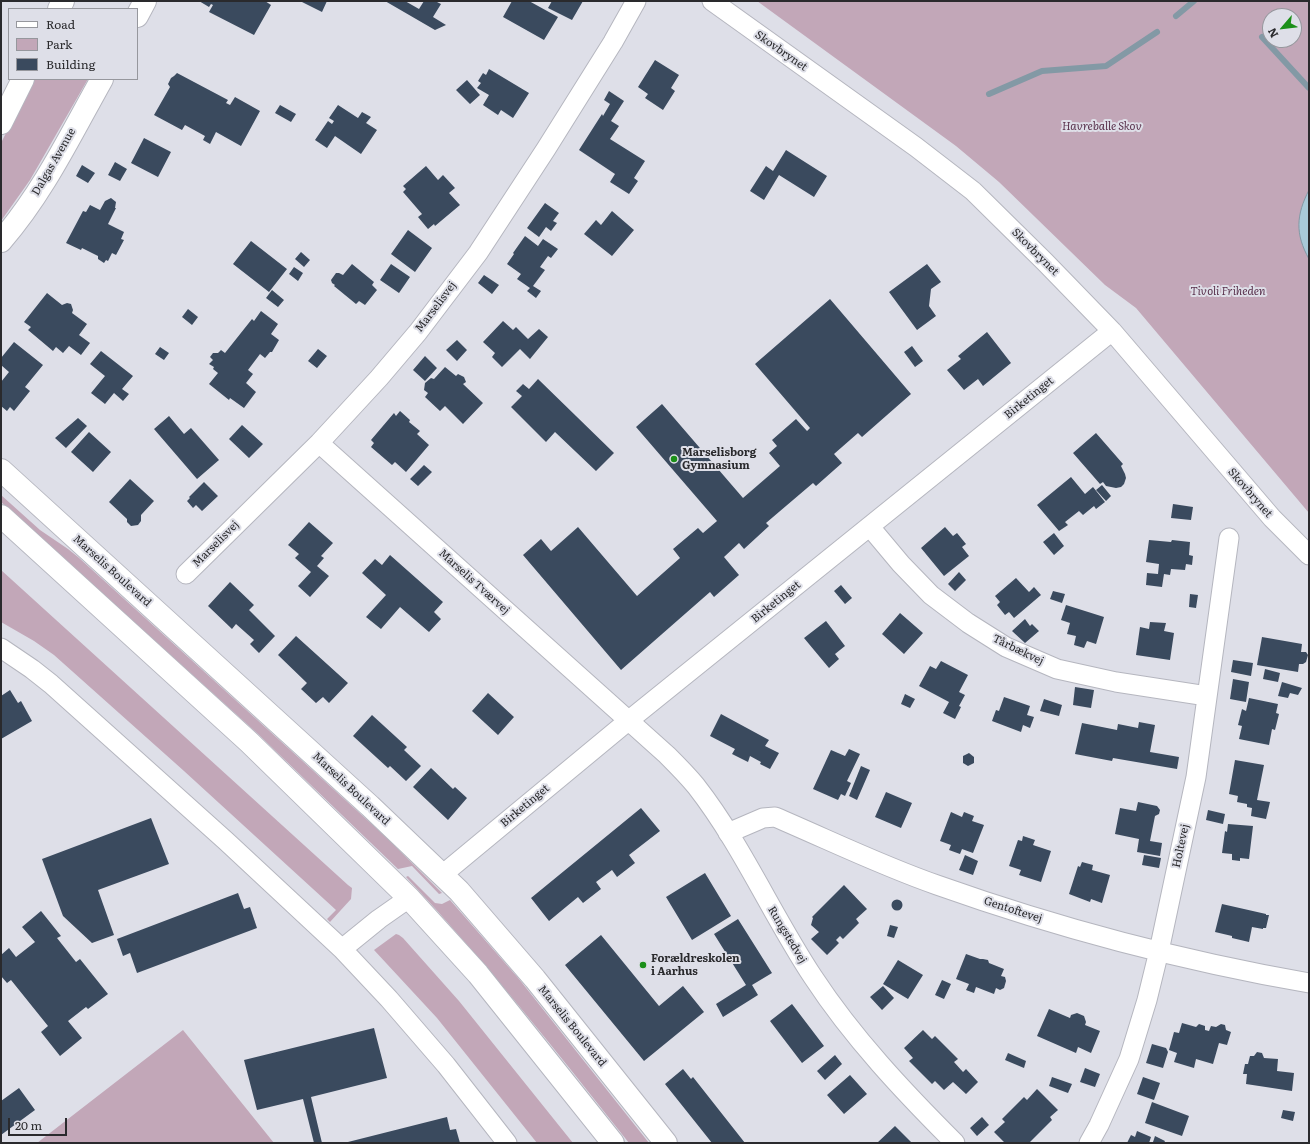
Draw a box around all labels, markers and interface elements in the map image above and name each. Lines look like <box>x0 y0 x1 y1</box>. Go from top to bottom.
legend <box>8 8 138 80</box>
north arrow <box>1262 8 1302 48</box>
text: Road <box>46 15 75 33</box>
text: N <box>1263 25 1282 41</box>
street label: Skovbrynet <box>752 28 810 74</box>
text: Park <box>46 35 72 53</box>
text: Building <box>46 55 95 73</box>
park label: Havreballe Skov <box>1062 120 1142 134</box>
street label: Dalgas Avenue <box>29 126 79 198</box>
street label: Skovbrynet <box>1009 226 1061 278</box>
street label: Marselisvej <box>413 279 459 335</box>
park label: Tivoli Friheden <box>1191 285 1265 299</box>
street label: Birketinget <box>1002 374 1056 422</box>
place label: Marselisborg Gymnasium <box>682 446 756 472</box>
marker: Marselisborg Gymnasium <box>669 454 679 464</box>
street label: Skovbrynet <box>1225 466 1275 520</box>
street label: Marselisvej <box>190 518 242 570</box>
street label: Marselis Boulevard <box>70 532 154 610</box>
street label: Marselis Tværvej <box>436 547 512 617</box>
street label: Birketinget <box>749 578 803 626</box>
street label: Tårbækvej <box>990 632 1046 668</box>
street label: Marselis Boulevard <box>310 750 392 828</box>
street label: Birketinget <box>498 782 552 830</box>
street label: Holtevej <box>1170 823 1192 869</box>
street label: Gentoftevej <box>982 894 1044 926</box>
street label: Rungstedvej <box>765 904 809 966</box>
place label: Forældreskolen i Aarhus <box>651 952 740 978</box>
marker: Forældreskolen i Aarhus <box>638 960 648 970</box>
street label: Marselis Boulevard <box>535 983 609 1069</box>
scale bar <box>10 1110 69 1136</box>
text: 20 m <box>15 1116 42 1134</box>

